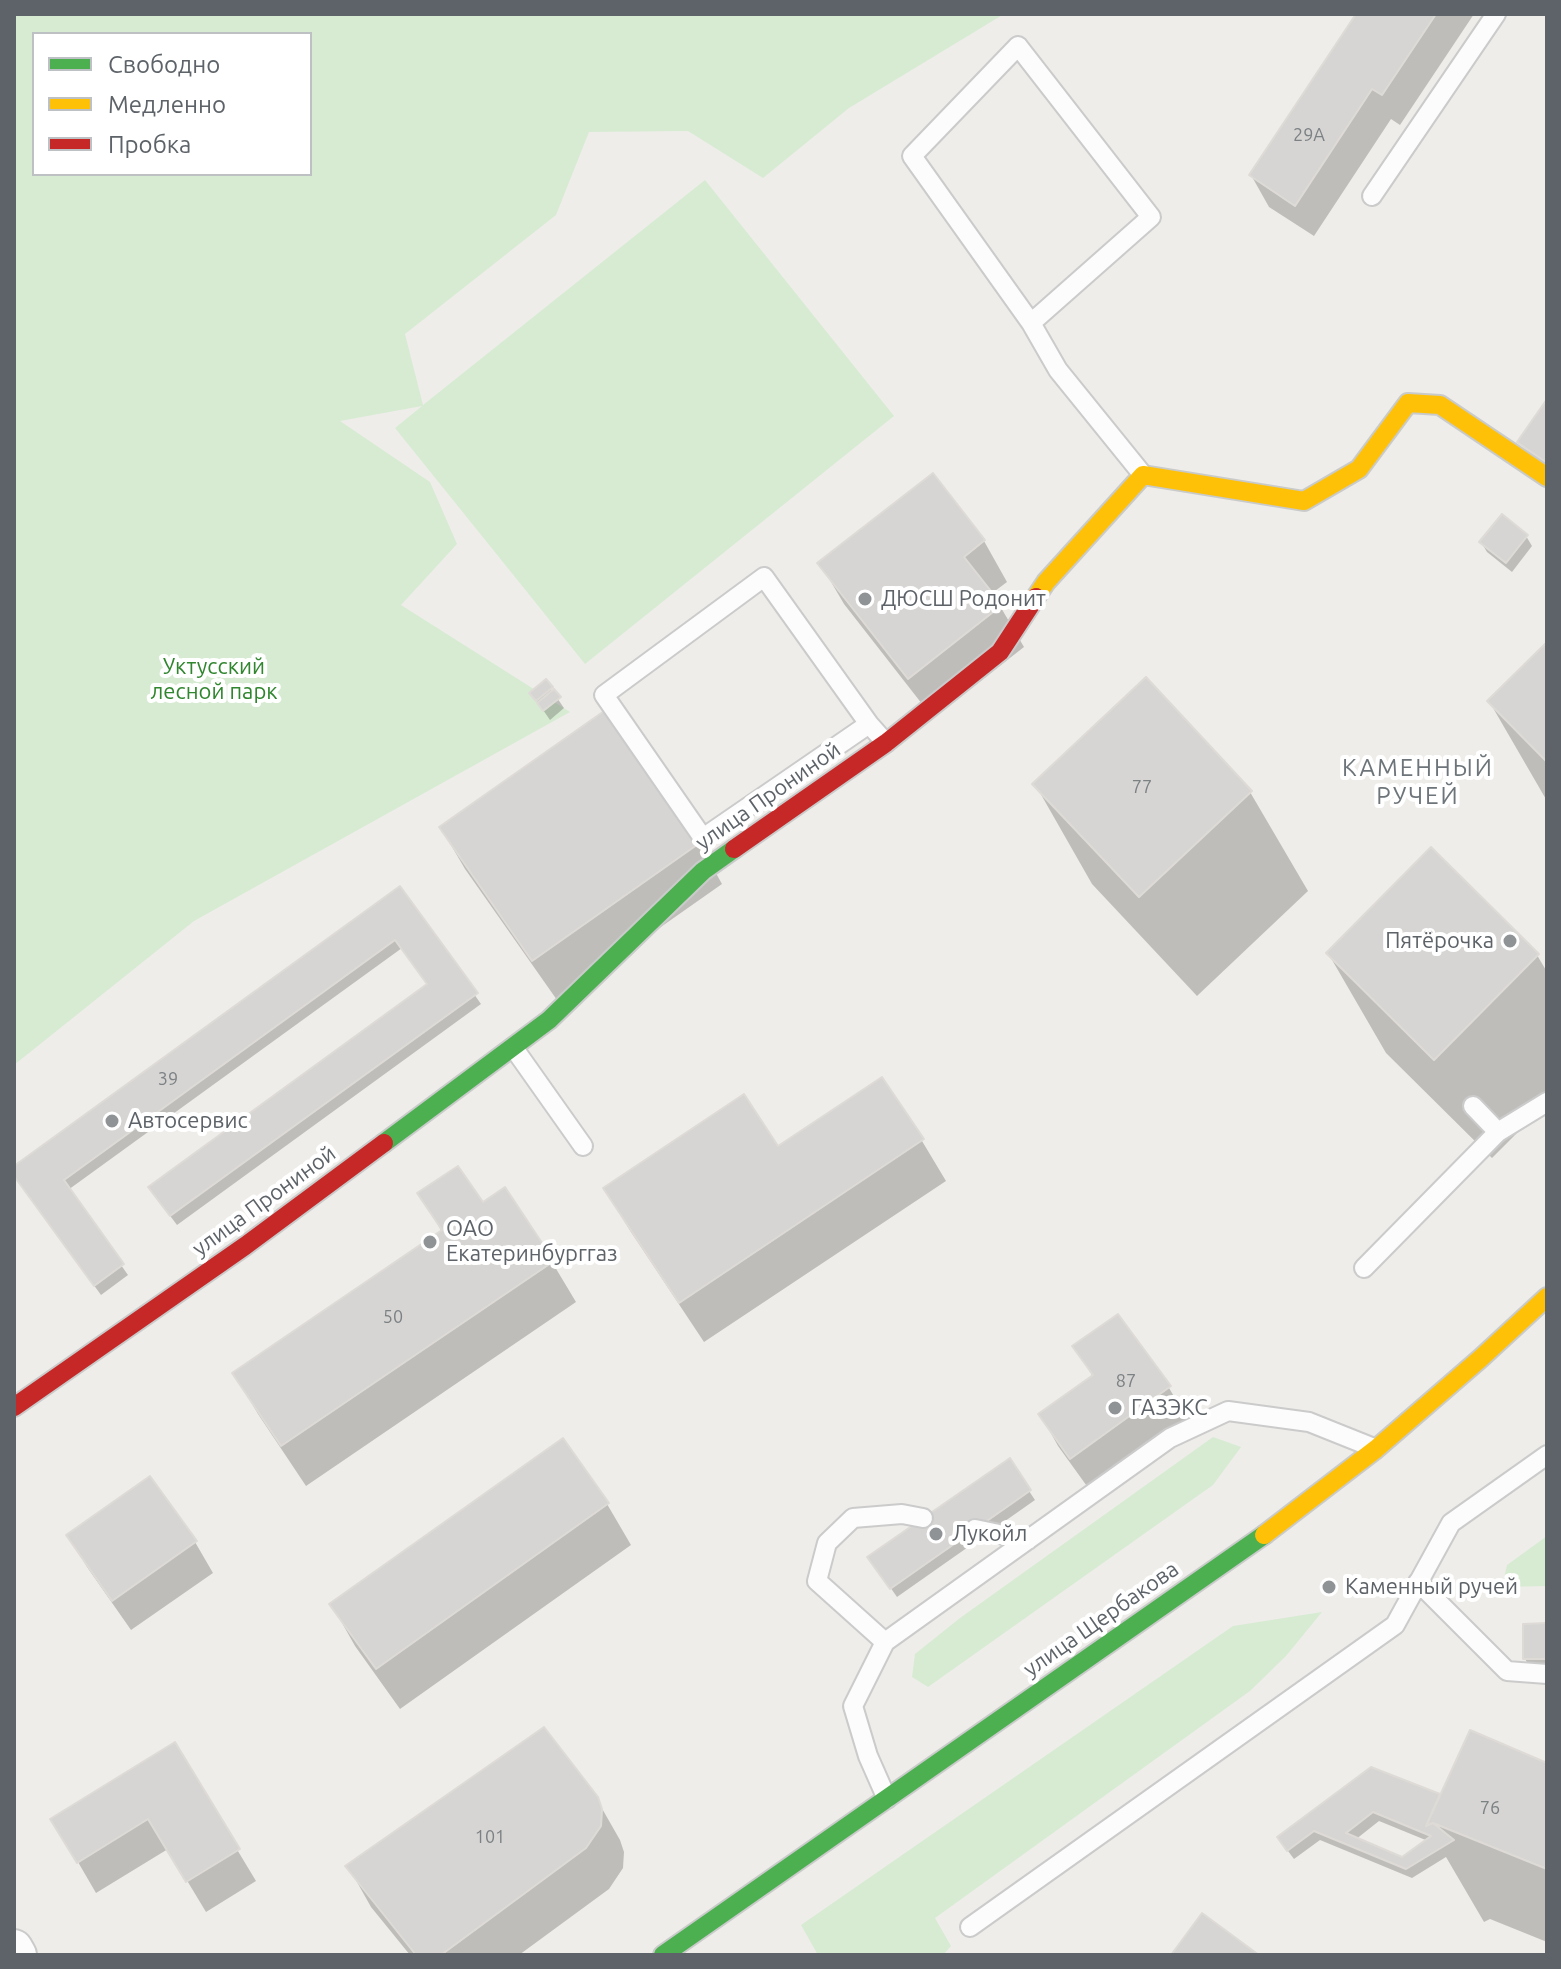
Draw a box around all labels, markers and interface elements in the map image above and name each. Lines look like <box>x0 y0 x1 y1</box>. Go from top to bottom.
legend <box>32 32 312 176</box>
text: Свободно <box>108 51 220 78</box>
text: Медленно <box>108 91 226 118</box>
house number: 29А <box>1293 124 1325 146</box>
text: Пробка <box>108 131 191 158</box>
place label: ДЮСШ Родонит <box>881 586 1046 612</box>
marker: ДЮСШ Родонит <box>856 590 874 608</box>
park label: Уктусский лесной парк <box>150 654 278 706</box>
street label: улица Прониной <box>690 736 846 856</box>
district label: КАМЕННЫЙ РУЧЕЙ <box>1342 754 1494 810</box>
house number: 77 <box>1132 776 1152 798</box>
place label: Пятёрочка <box>1385 928 1494 954</box>
marker: Пятёрочка <box>1501 932 1519 950</box>
house number: 39 <box>158 1068 178 1090</box>
place label: Автосервис <box>128 1108 248 1134</box>
marker: Автосервис <box>103 1112 121 1130</box>
street label: улица Прониной <box>187 1140 341 1262</box>
place label: ОАО Екатеринбурггаз <box>446 1216 618 1268</box>
marker: ОАО Екатеринбурггаз <box>421 1233 439 1251</box>
house number: 50 <box>383 1306 403 1328</box>
house number: 87 <box>1116 1370 1136 1392</box>
place label: ГАЗЭКС <box>1131 1395 1208 1421</box>
marker: ГАЗЭКС <box>1106 1399 1124 1417</box>
place label: Лукойл <box>952 1521 1027 1547</box>
marker: Лукойл <box>927 1525 945 1543</box>
street label: улица Щербакова <box>1018 1556 1184 1682</box>
place label: Каменный ручей <box>1345 1574 1518 1600</box>
marker: Каменный ручей <box>1320 1578 1338 1596</box>
house number: 76 <box>1480 1797 1500 1819</box>
house number: 101 <box>475 1826 505 1848</box>

